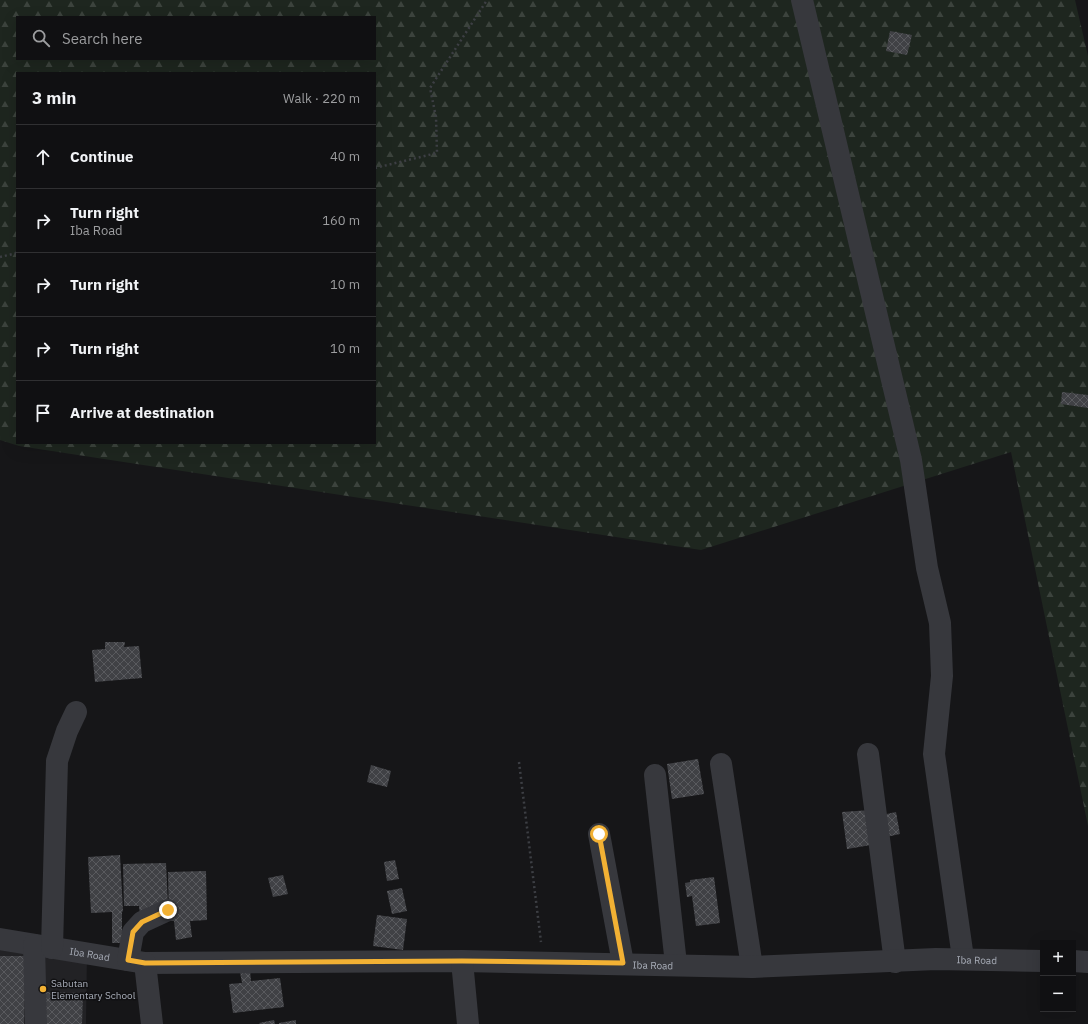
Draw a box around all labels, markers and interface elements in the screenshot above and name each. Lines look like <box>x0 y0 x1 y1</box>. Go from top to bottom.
search box <box>16 16 376 60</box>
icon: search <box>30 27 52 49</box>
text: Search here <box>62 29 142 48</box>
text: 3 min <box>32 87 76 109</box>
text: Walk · 220 m <box>283 90 360 107</box>
icon: ahead <box>32 146 54 168</box>
text: Continue <box>70 147 134 166</box>
text: 40 m <box>330 148 360 165</box>
text: Turn right <box>70 203 139 222</box>
icon: right <box>32 210 54 232</box>
text: 160 m <box>322 212 360 229</box>
text: Iba Road <box>70 222 123 239</box>
icon: right <box>32 274 54 296</box>
text: Turn right <box>70 275 139 294</box>
text: 10 m <box>330 276 360 293</box>
icon: right <box>32 338 54 360</box>
text: Turn right <box>70 339 139 358</box>
text: 10 m <box>330 340 360 357</box>
icon: arrive <box>32 402 54 424</box>
text: Arrive at destination <box>70 403 214 422</box>
route start <box>590 825 608 843</box>
route end <box>159 901 177 919</box>
map controls <box>1040 940 1076 1012</box>
button: + <box>1040 940 1076 976</box>
street label: Iba Road <box>69 945 111 964</box>
street label: Iba Road <box>956 953 997 967</box>
street label: Iba Road <box>633 959 673 972</box>
button: − <box>1040 976 1076 1012</box>
place label: Sabutan Elementary School <box>51 977 136 1002</box>
marker: Sabutan Elementary School <box>38 984 48 994</box>

